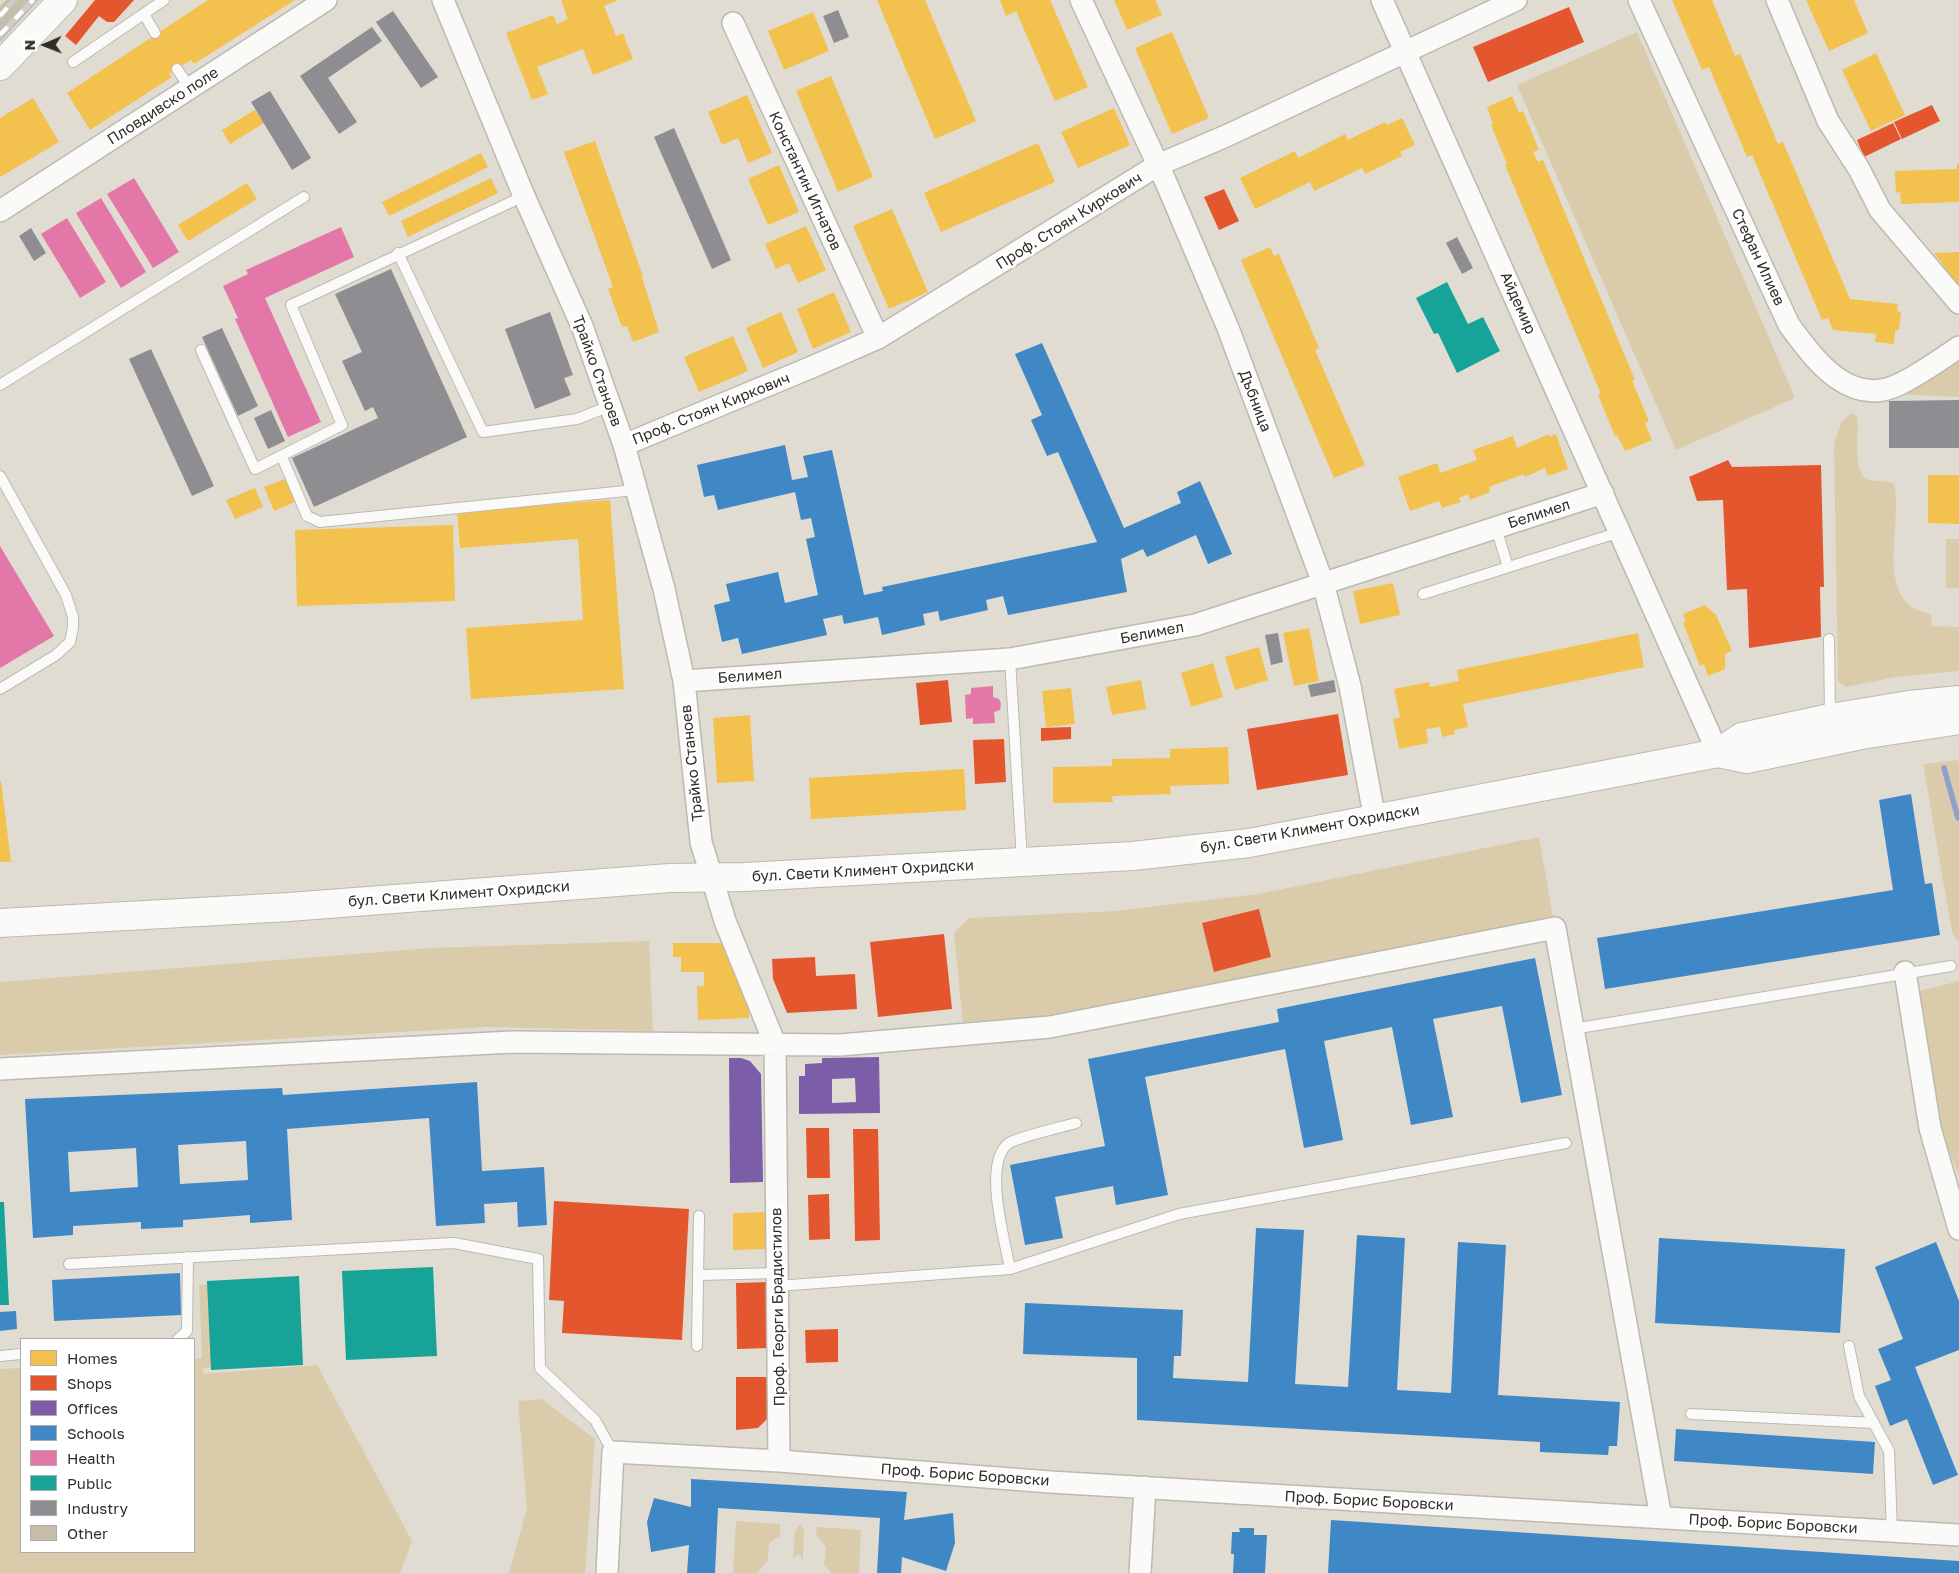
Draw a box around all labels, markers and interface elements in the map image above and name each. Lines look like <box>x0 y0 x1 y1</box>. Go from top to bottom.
north arrow <box>20 20 70 70</box>
text: N <box>21 40 38 51</box>
street label: Пловдивско поле <box>104 63 222 149</box>
street label: Константин Игнатов <box>765 109 845 253</box>
street label: Проф. Стоян Киркович <box>993 169 1145 273</box>
street label: Стефан Илиев <box>1728 206 1788 308</box>
street label: Айдемир <box>1496 269 1540 337</box>
street label: Трайко Станоев <box>569 313 625 429</box>
street label: Дъбница <box>1235 367 1275 435</box>
street label: Проф. Стоян Киркович <box>630 369 792 449</box>
street label: Белимел <box>1506 495 1572 533</box>
street label: Белимел <box>1119 618 1185 648</box>
street label: Белимел <box>717 665 783 687</box>
street label: Трайко Станоев <box>677 704 707 822</box>
street label: бул. Свети Климент Охридски <box>1199 801 1421 857</box>
street label: бул. Свети Климент Охридски <box>752 856 974 886</box>
street label: бул. Свети Климент Охридски <box>347 877 571 911</box>
street label: Проф. Георги Брадистилов <box>767 1207 789 1407</box>
legend <box>20 1338 195 1553</box>
text: Homes <box>67 1349 117 1367</box>
text: Shops <box>67 1374 112 1392</box>
text: Offices <box>67 1399 118 1417</box>
text: Schools <box>67 1424 125 1442</box>
text: Health <box>67 1449 115 1467</box>
street label: Проф. Борис Боровски <box>880 1460 1050 1490</box>
text: Public <box>67 1474 112 1492</box>
street label: Проф. Борис Боровски <box>1284 1488 1454 1514</box>
text: Industry <box>67 1499 128 1517</box>
street label: Проф. Борис Боровски <box>1688 1511 1858 1537</box>
text: Other <box>67 1524 108 1542</box>

